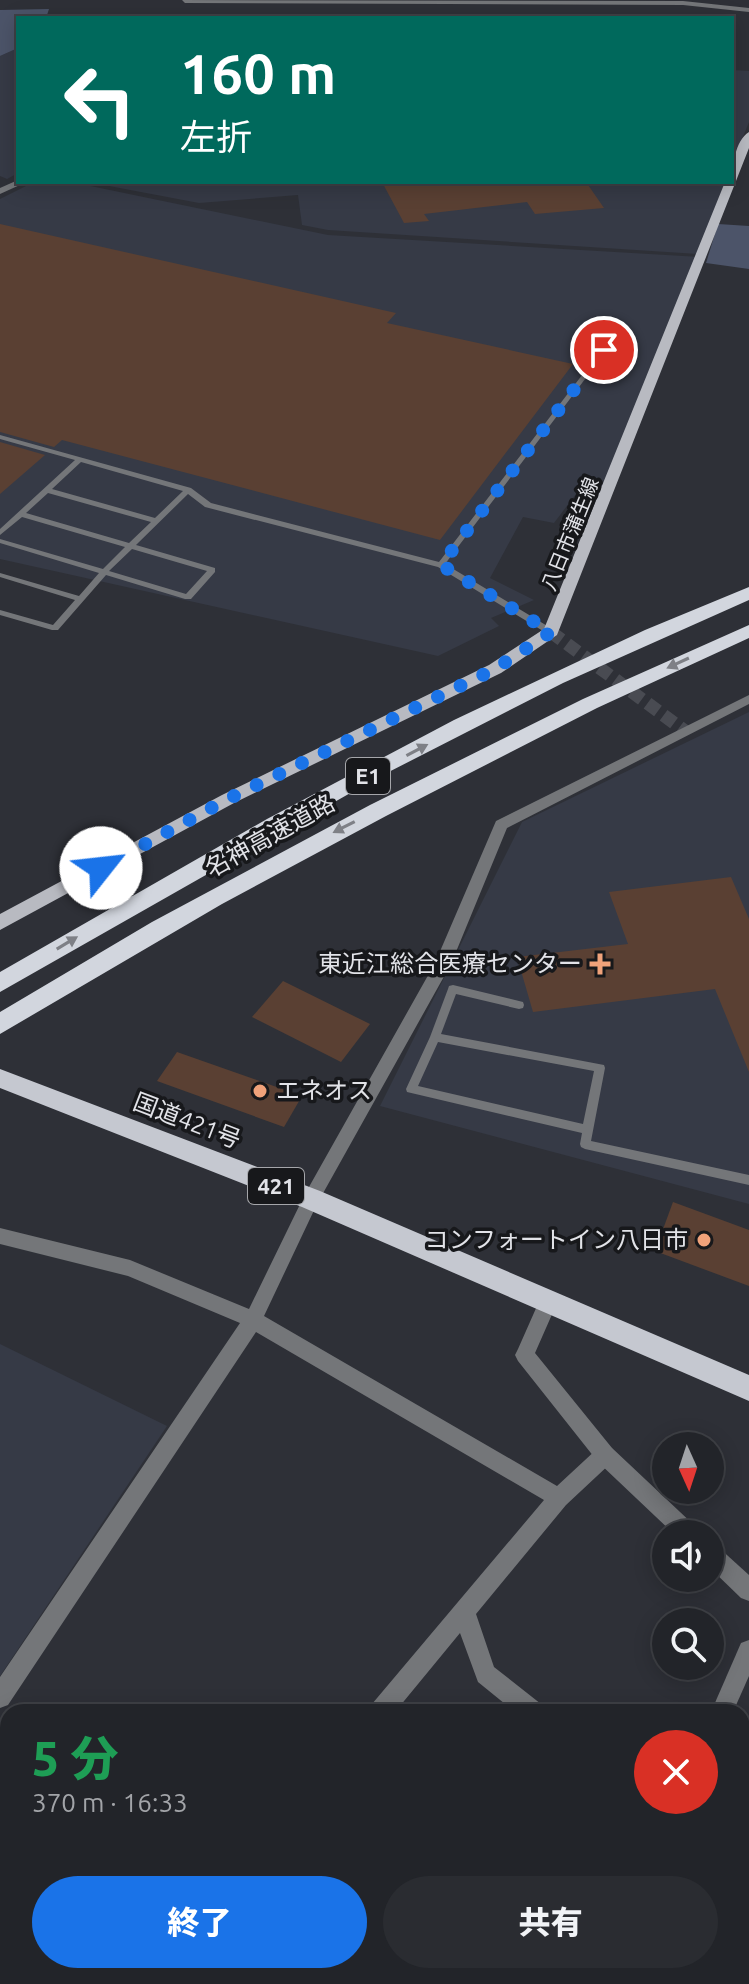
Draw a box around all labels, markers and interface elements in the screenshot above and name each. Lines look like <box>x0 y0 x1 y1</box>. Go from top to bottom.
text: 160 m <box>180 42 336 105</box>
icon: left <box>48 48 152 152</box>
text: 左折 <box>180 116 252 157</box>
pin <box>570 316 638 384</box>
icon: arrive <box>582 328 626 372</box>
street label: 八日市蒲生線 <box>536 474 603 594</box>
one-way arrow <box>666 656 690 670</box>
one-way arrow <box>406 743 429 756</box>
road number: E1 <box>346 758 390 794</box>
street label: 名神高速道路 <box>200 789 339 882</box>
one-way arrow <box>333 820 356 834</box>
position arrow <box>59 826 143 910</box>
one-way arrow <box>56 936 78 950</box>
place label: 東近江総合医療センター <box>318 950 582 977</box>
marker: 東近江総合医療センター <box>589 953 611 975</box>
place label: エネオス <box>276 1077 372 1104</box>
marker: エネオス <box>251 1082 269 1100</box>
street label: 国道421号 <box>130 1088 245 1153</box>
road number: 421 <box>248 1168 304 1204</box>
place label: コンフォートイン八日市 <box>425 1226 688 1253</box>
marker: コンフォートイン八日市 <box>695 1231 713 1249</box>
north arrow <box>652 1432 724 1504</box>
map controls <box>652 1432 724 1680</box>
button: sound <box>652 1520 724 1592</box>
button: search <box>652 1608 724 1680</box>
button: close <box>634 1730 718 1814</box>
text: 5 分 <box>32 1731 119 1785</box>
text: 370 m · 16:33 <box>32 1788 188 1817</box>
button: 終了 <box>32 1876 367 1968</box>
button: 共有 <box>383 1876 718 1968</box>

